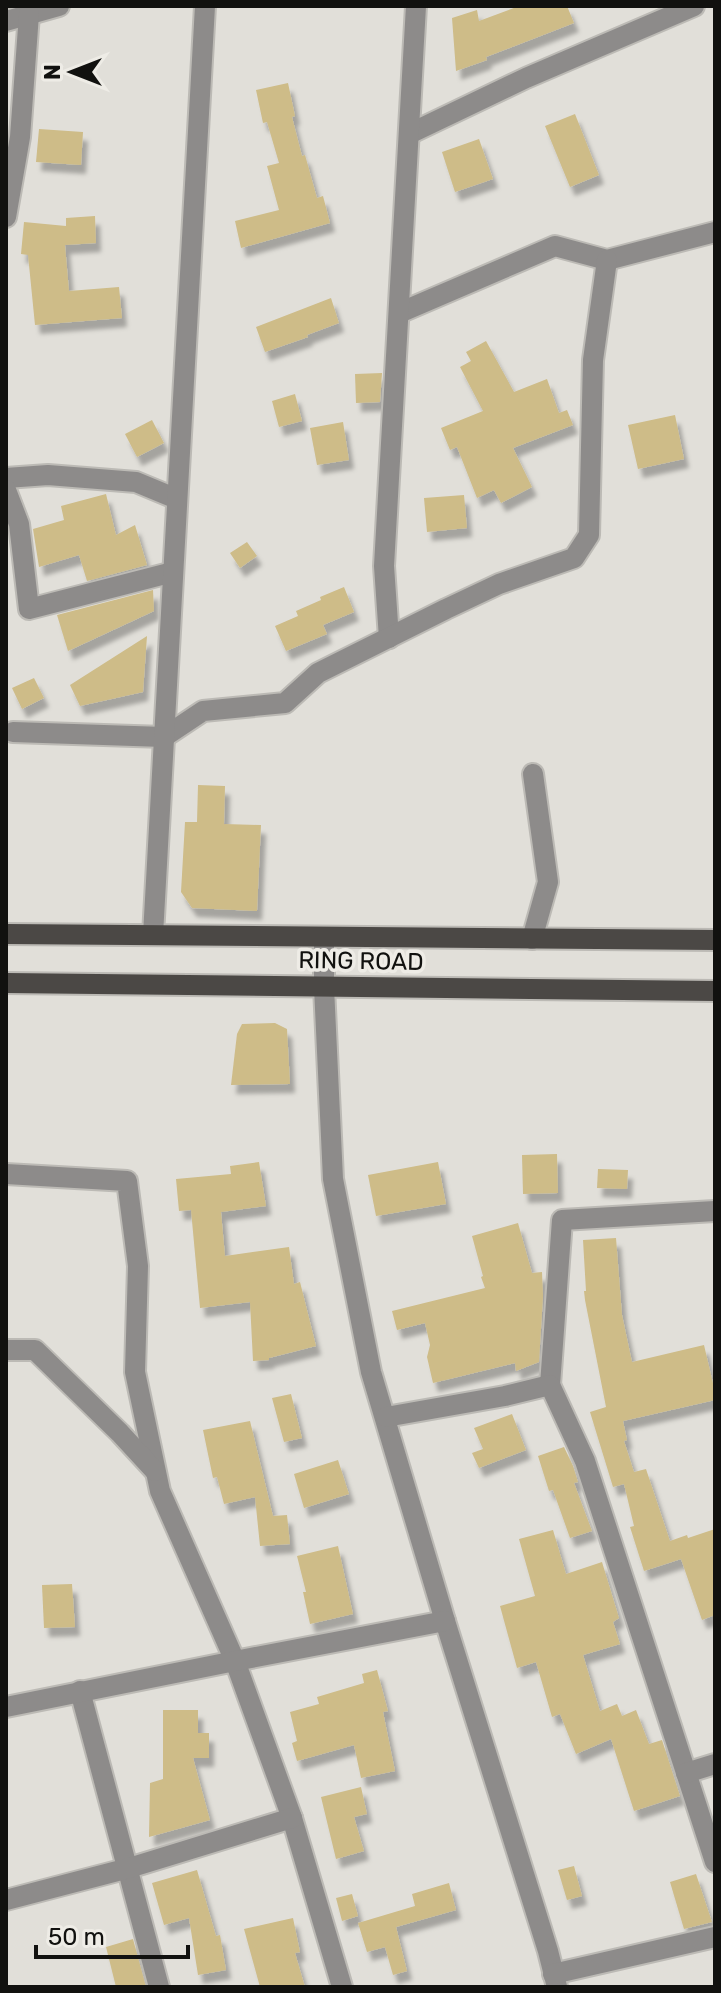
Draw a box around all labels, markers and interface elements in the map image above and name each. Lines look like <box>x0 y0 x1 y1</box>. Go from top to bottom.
north arrow <box>32 32 112 112</box>
text: N <box>39 64 66 80</box>
street label: RING ROAD <box>298 946 424 976</box>
scale bar <box>36 1909 188 1959</box>
text: 50 m <box>48 1923 105 1951</box>

